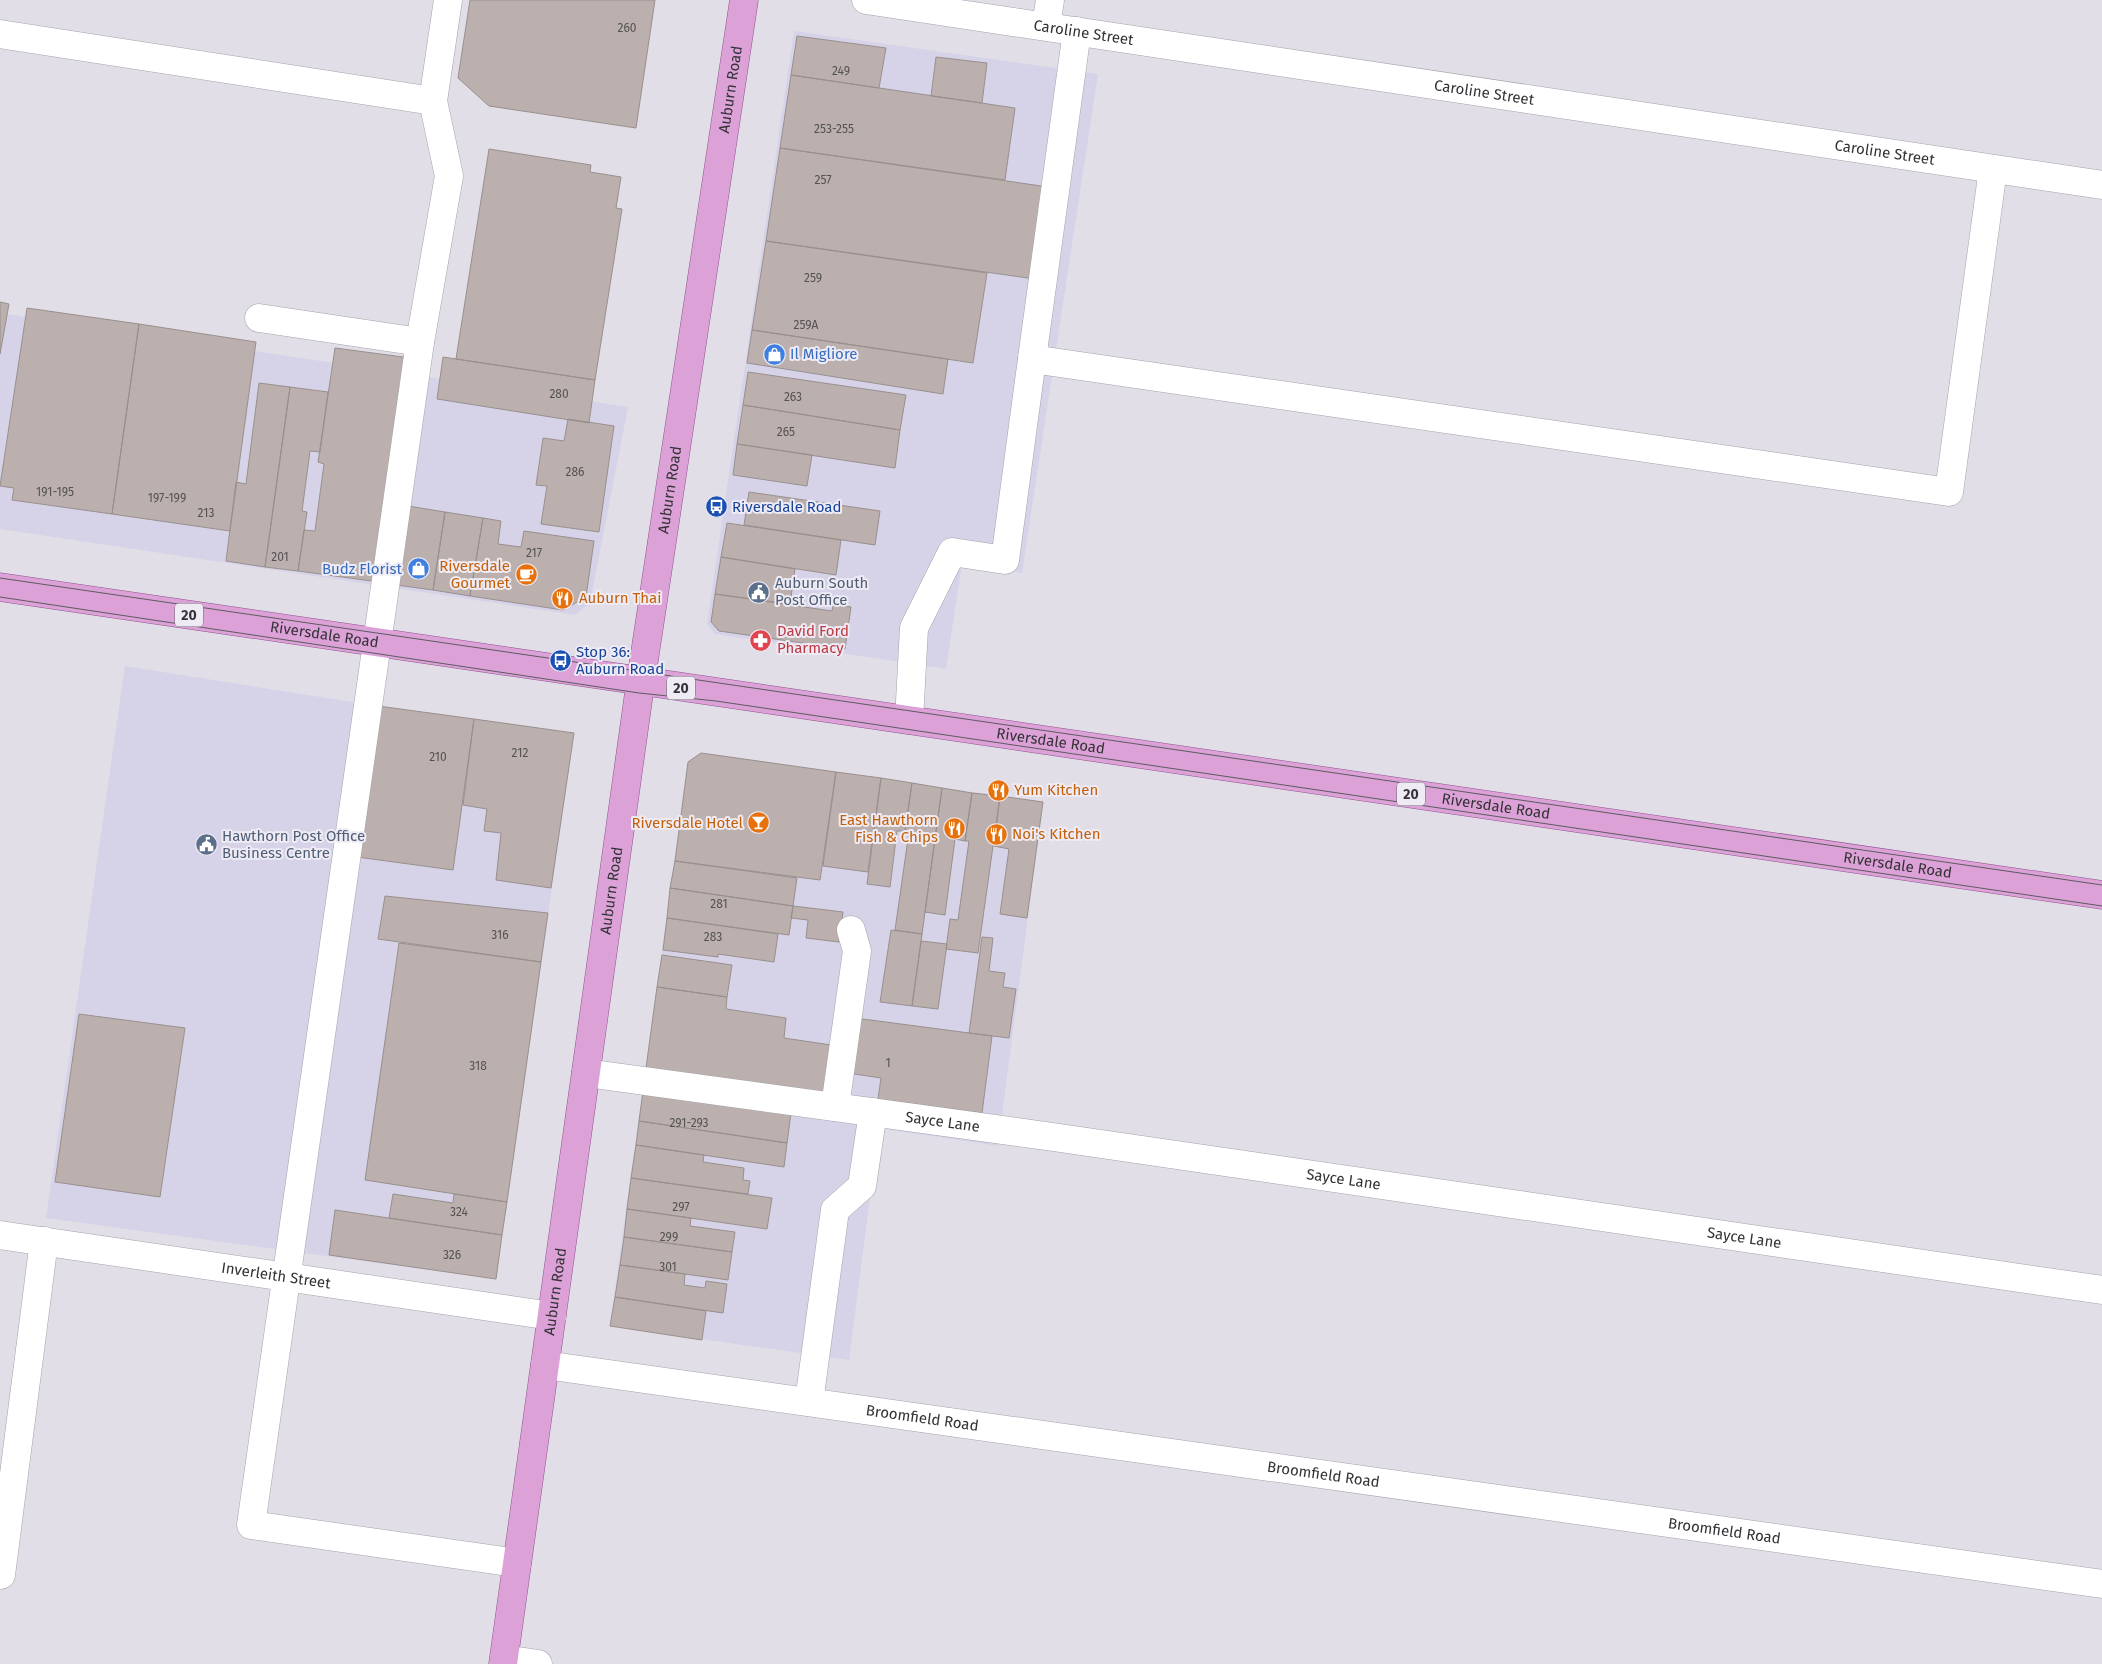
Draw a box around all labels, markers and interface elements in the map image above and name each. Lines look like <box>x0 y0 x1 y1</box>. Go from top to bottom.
street label: Caroline Street <box>1032 16 1135 49</box>
house number: 260 <box>617 21 637 35</box>
street label: Auburn Road <box>715 44 746 134</box>
house number: 249 <box>832 64 850 78</box>
street label: Caroline Street <box>1433 76 1536 109</box>
house number: 253-255 <box>814 122 854 136</box>
street label: Caroline Street <box>1833 136 1936 169</box>
house number: 257 <box>815 173 832 187</box>
house number: 259 <box>804 271 822 285</box>
house number: 259A <box>794 318 819 332</box>
shop icon: Il Migliore <box>762 342 786 366</box>
place label: Il Migliore <box>790 345 857 363</box>
house number: 280 <box>549 387 569 401</box>
house number: 263 <box>784 390 802 404</box>
house number: 265 <box>777 425 795 439</box>
street label: Auburn Road <box>654 445 685 535</box>
house number: 286 <box>566 465 584 479</box>
house number: 191-195 <box>36 485 74 499</box>
house number: 197-199 <box>148 491 186 505</box>
bus stop icon: Riversdale Road <box>704 495 728 519</box>
place label: Riversdale Road <box>732 498 841 516</box>
house number: 213 <box>198 506 214 520</box>
house number: 217 <box>526 546 542 560</box>
house number: 201 <box>271 550 289 564</box>
shop icon: Budz Florist <box>406 557 430 581</box>
place label: Riversdale Gourmet <box>439 557 511 592</box>
place label: Budz Florist <box>322 560 403 578</box>
cafe icon: Riversdale Gourmet <box>514 563 538 587</box>
place label: Auburn South Post Office <box>775 574 868 609</box>
public building icon: Auburn South Post Office <box>747 580 771 604</box>
restaurant icon: Auburn Thai <box>551 586 575 610</box>
place label: Auburn Thai <box>579 589 661 607</box>
road number: 20 <box>175 604 203 626</box>
street label: Riversdale Road <box>269 618 380 651</box>
place label: David Ford Pharmacy <box>777 622 849 657</box>
pharmacy icon: David Ford Pharmacy <box>749 628 773 652</box>
place label: Stop 36: Auburn Road <box>576 643 664 678</box>
bus stop icon: Stop 36: Auburn Road <box>548 649 572 673</box>
road number: 20 <box>667 676 695 700</box>
street label: Riversdale Road <box>995 724 1106 758</box>
house number: 212 <box>512 746 528 760</box>
house number: 210 <box>429 750 447 764</box>
restaurant icon: Yum Kitchen <box>986 778 1010 802</box>
place label: Yum Kitchen <box>1014 781 1098 799</box>
road number: 20 <box>1397 782 1425 806</box>
street label: Riversdale Road <box>1441 789 1552 823</box>
bar icon: Riversdale Hotel <box>747 811 771 835</box>
place label: East Hawthorn Fish & Chips <box>839 811 938 846</box>
place label: Riversdale Hotel <box>631 814 744 832</box>
restaurant icon: East Hawthorn Fish & Chips <box>942 817 966 841</box>
restaurant icon: Noi's Kitchen <box>984 822 1008 846</box>
place label: Noi's Kitchen <box>1012 825 1101 843</box>
place label: Hawthorn Post Office Business Centre <box>222 827 365 862</box>
public building icon: Hawthorn Post Office Business Centre <box>194 833 218 857</box>
street label: Auburn Road <box>596 846 626 935</box>
street label: Riversdale Road <box>1842 848 1953 882</box>
house number: 281 <box>710 897 728 911</box>
house number: 316 <box>491 928 509 942</box>
house number: 283 <box>704 930 722 944</box>
house number: 1 <box>885 1056 891 1070</box>
house number: 318 <box>469 1059 487 1073</box>
street label: Sayce Lane <box>904 1108 981 1136</box>
house number: 291-293 <box>669 1116 709 1130</box>
street label: Sayce Lane <box>1305 1165 1382 1194</box>
house number: 297 <box>672 1200 690 1214</box>
house number: 324 <box>450 1205 469 1219</box>
street label: Sayce Lane <box>1706 1224 1783 1252</box>
house number: 299 <box>660 1230 678 1244</box>
street label: Auburn Road <box>540 1247 570 1337</box>
house number: 326 <box>443 1248 461 1262</box>
street label: Inverleith Street <box>220 1259 332 1292</box>
house number: 301 <box>659 1260 677 1274</box>
street label: Broomfield Road <box>865 1401 980 1435</box>
street label: Broomfield Road <box>1266 1458 1381 1491</box>
street label: Broomfield Road <box>1667 1514 1782 1548</box>

